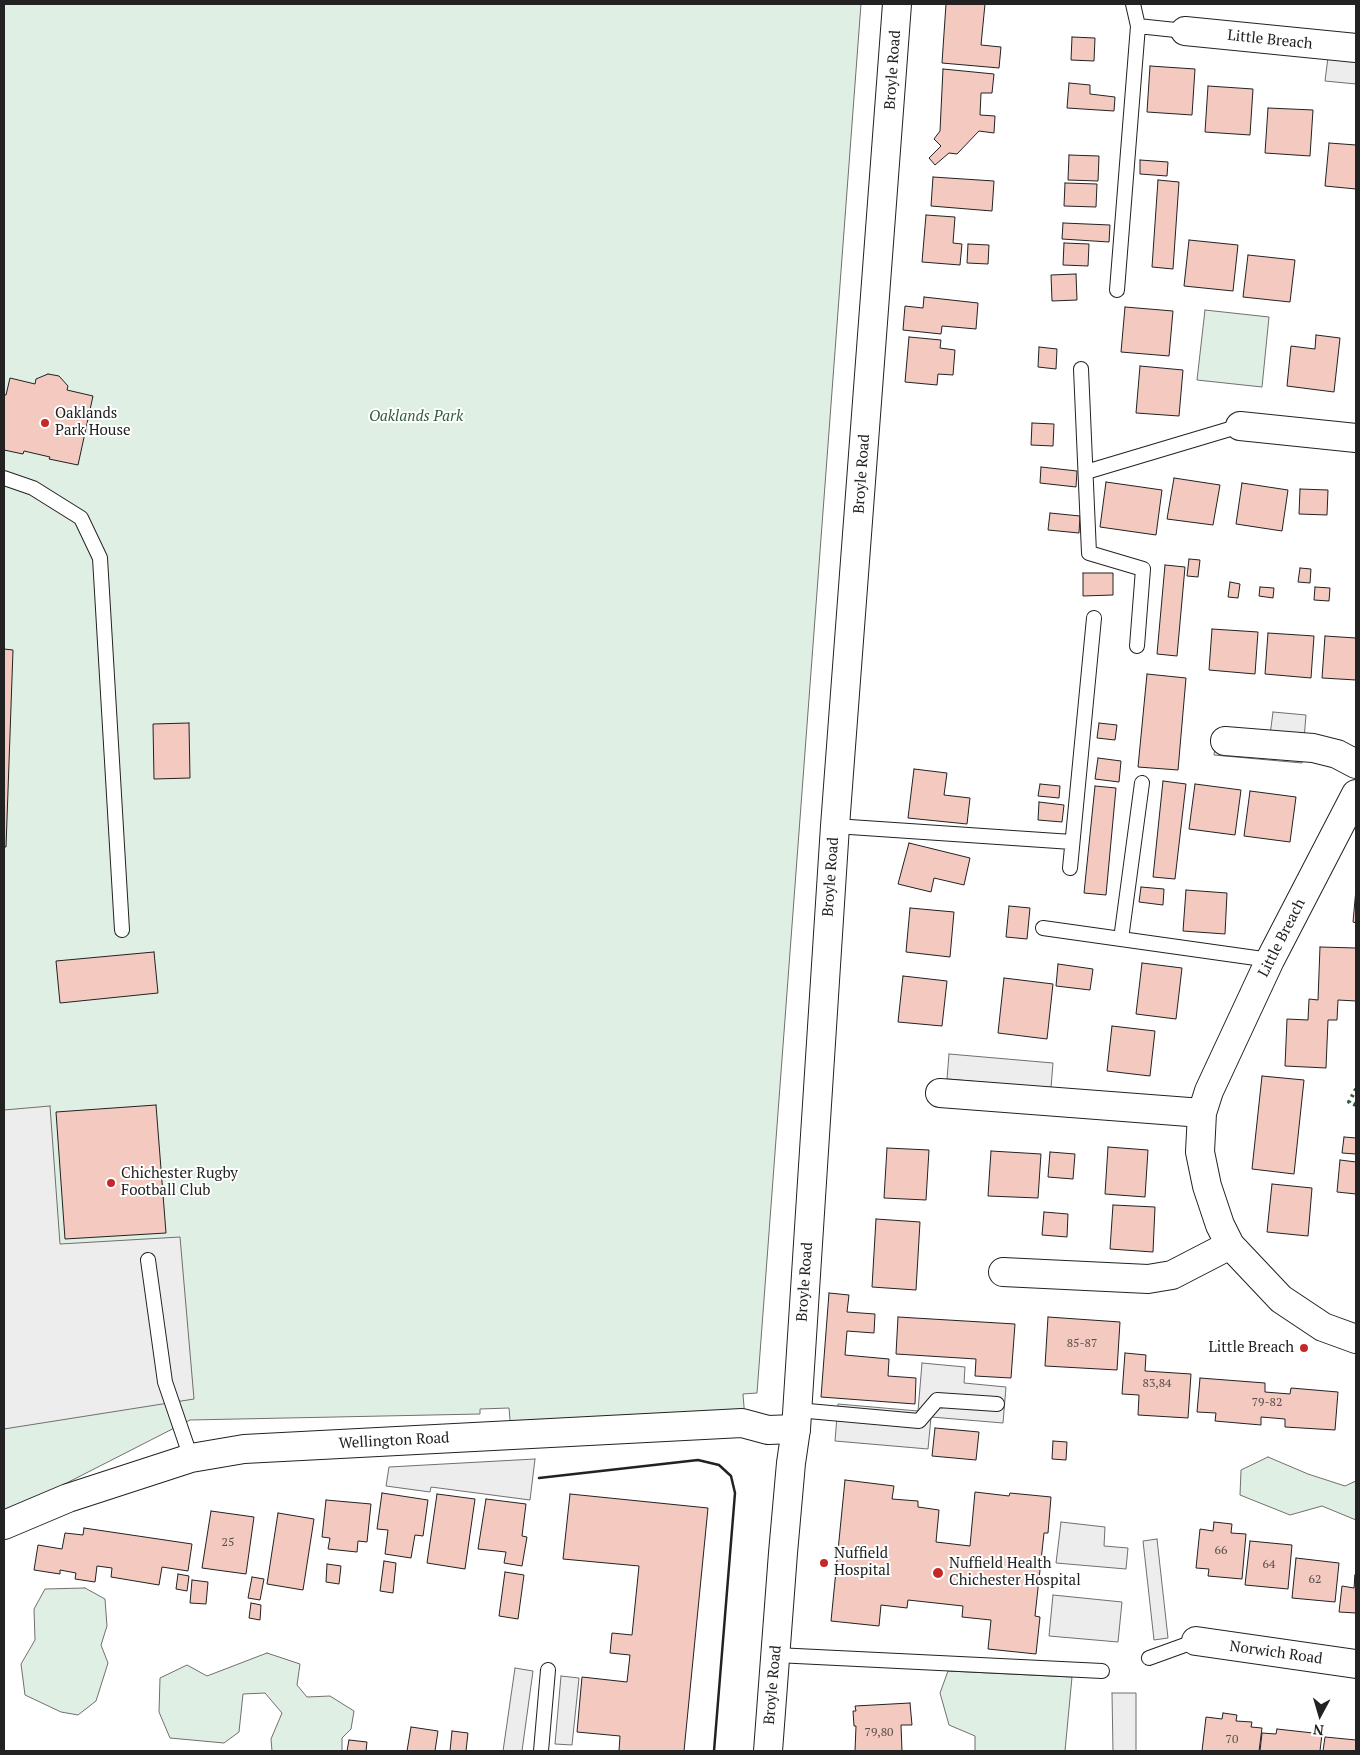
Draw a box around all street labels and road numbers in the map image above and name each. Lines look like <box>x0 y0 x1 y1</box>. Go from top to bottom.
street label: Little Breach <box>1227 27 1313 53</box>
street label: Broyle Road <box>881 30 905 110</box>
street label: Broyle Road <box>850 434 874 514</box>
street label: Broyle Road <box>819 837 843 917</box>
street label: Little Breach <box>1255 896 1309 980</box>
street label: Broyle Road <box>793 1242 817 1322</box>
street label: Wellington Road <box>338 1429 450 1453</box>
street label: Norwich Road <box>1228 1638 1324 1668</box>
street label: Broyle Road <box>761 1644 785 1726</box>

